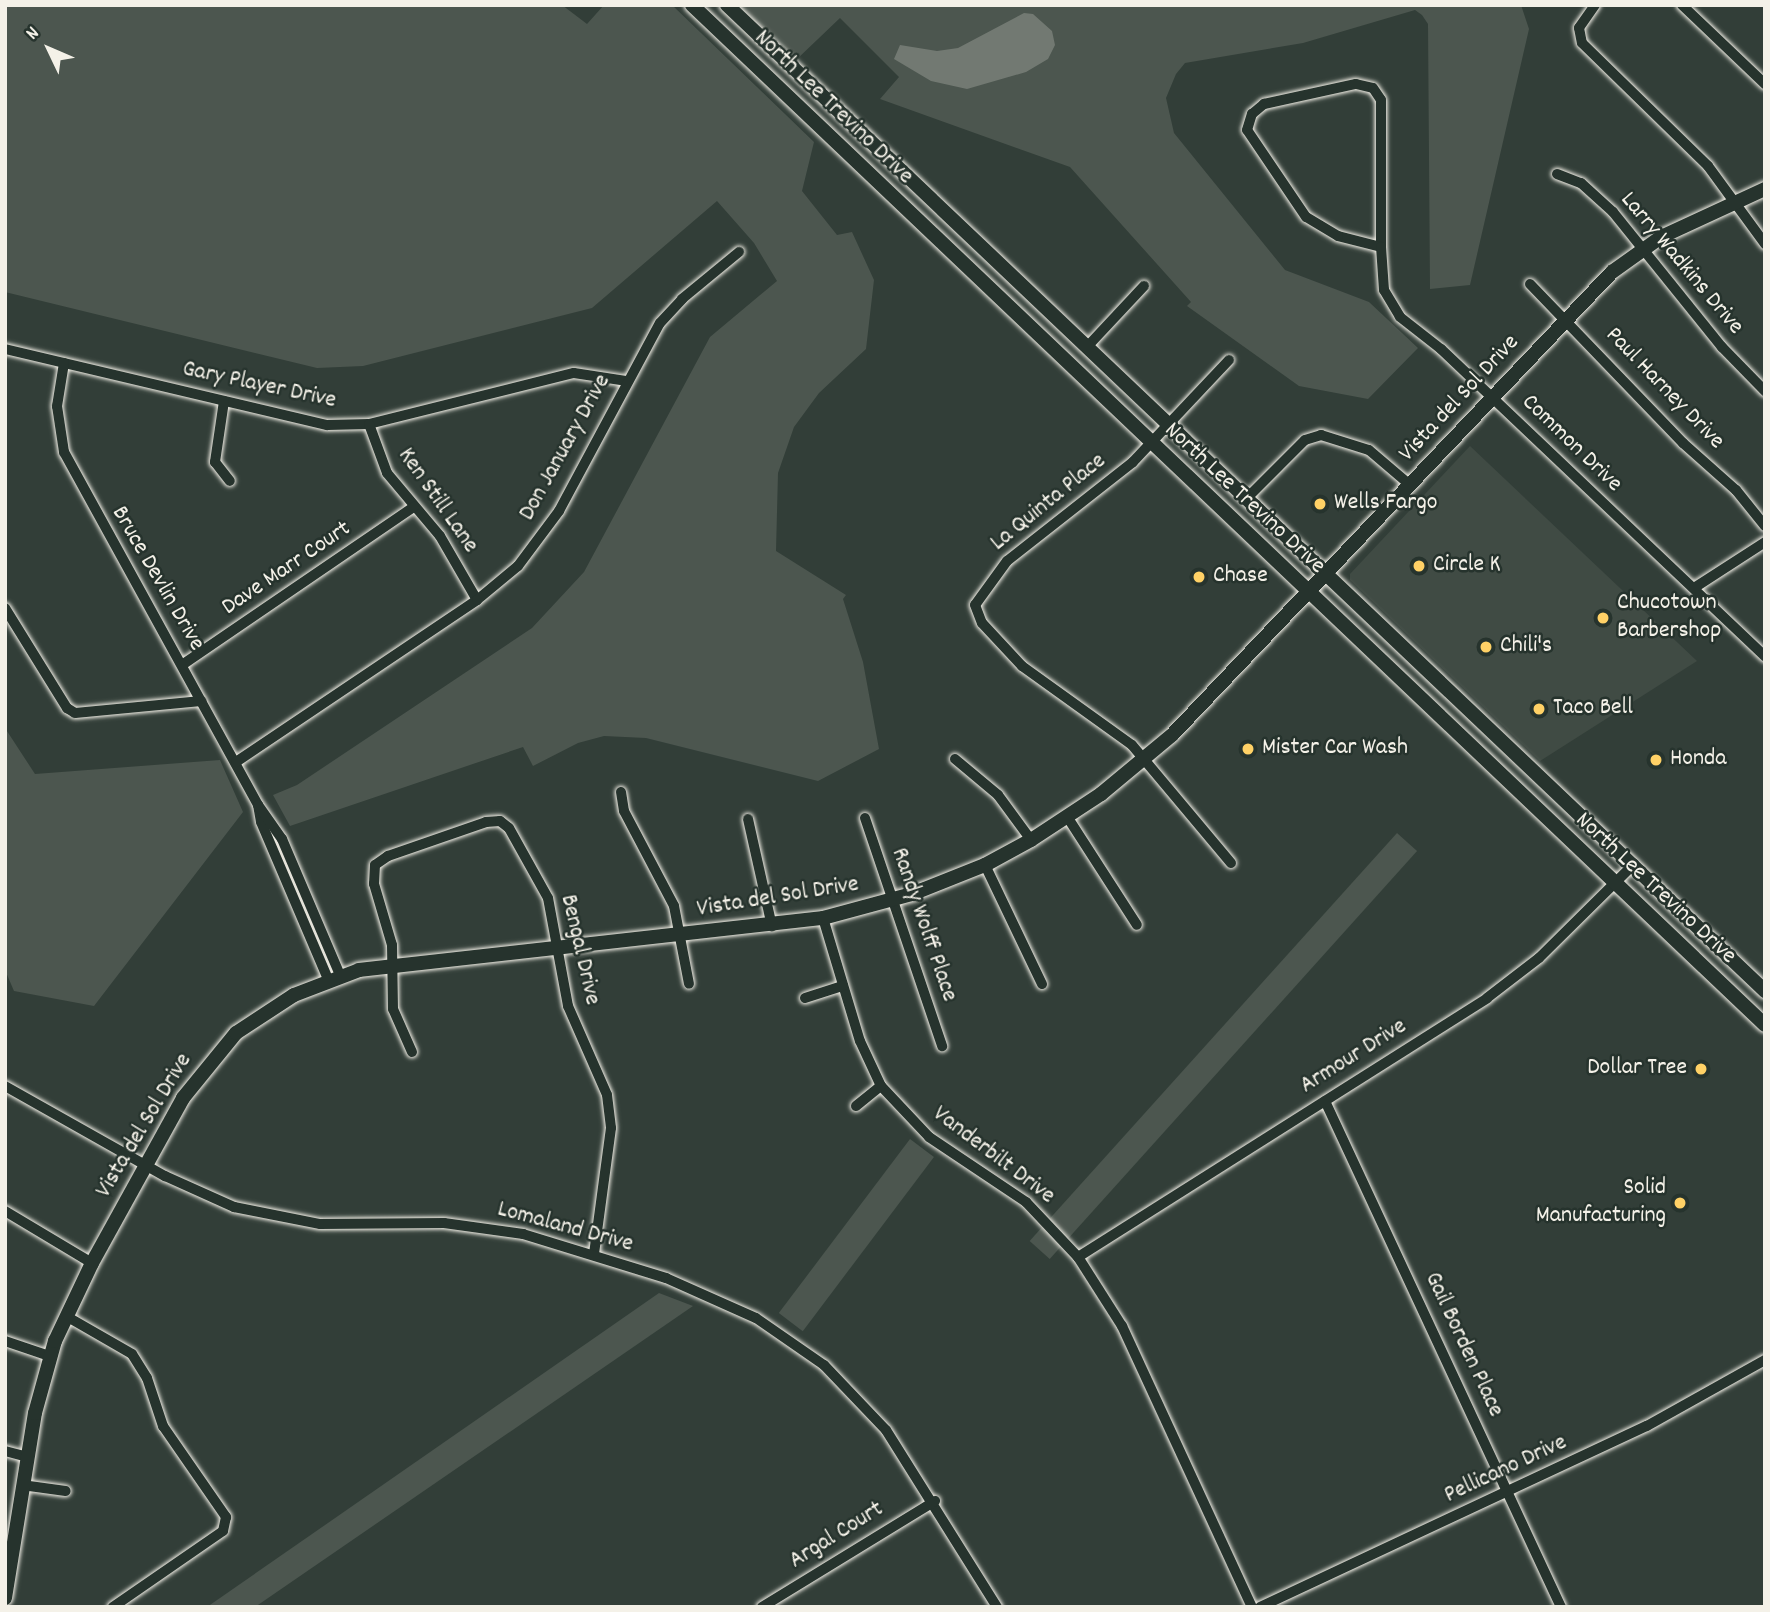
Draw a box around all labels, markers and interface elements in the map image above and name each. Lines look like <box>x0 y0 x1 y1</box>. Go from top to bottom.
north arrow <box>14 14 84 84</box>
text: N <box>21 21 47 47</box>
street label: North Lee Trevino Drive <box>747 25 919 191</box>
street label: Larry Wadkins Drive <box>1613 187 1749 341</box>
street label: Paul Harney Drive <box>1598 322 1730 456</box>
street label: Vista del Sol Drive <box>1394 329 1526 469</box>
street label: Gary Player Drive <box>180 356 338 416</box>
street label: Don January Drive <box>514 370 618 526</box>
street label: Common Drive <box>1515 389 1627 499</box>
street label: North Lee Trevino Drive <box>1157 417 1331 581</box>
street label: Ken Still Lane <box>390 443 484 559</box>
street label: La Quinta Place <box>986 448 1112 558</box>
place label: Wells Fargo <box>1334 490 1437 518</box>
marker: Wells Fargo <box>1312 496 1328 512</box>
street label: Bruce Devlin Drive <box>104 502 210 656</box>
street label: Dave Marr Court <box>217 515 357 623</box>
place label: Circle K <box>1433 552 1501 580</box>
marker: Circle K <box>1411 558 1427 574</box>
place label: Chase <box>1213 563 1268 591</box>
marker: Chase <box>1191 569 1207 585</box>
place label: Chucotown Barbershop <box>1617 590 1721 646</box>
marker: Chucotown Barbershop <box>1595 610 1611 626</box>
place label: Chili's <box>1500 633 1552 661</box>
marker: Chili's <box>1478 639 1494 655</box>
place label: Taco Bell <box>1553 695 1633 723</box>
marker: Taco Bell <box>1531 701 1547 717</box>
place label: Mister Car Wash <box>1262 735 1408 763</box>
marker: Mister Car Wash <box>1240 741 1256 757</box>
place label: Honda <box>1670 746 1727 774</box>
marker: Honda <box>1648 752 1664 768</box>
street label: North Lee Trevino Drive <box>1568 807 1742 971</box>
street label: Randy Wolff Place <box>883 844 963 1006</box>
street label: Vista del Sol Drive <box>695 871 861 925</box>
street label: Bengal Drive <box>552 892 606 1008</box>
street label: Armour Drive <box>1295 1013 1413 1101</box>
street label: Vista del Sol Drive <box>91 1049 199 1203</box>
place label: Dollar Tree <box>1587 1055 1687 1083</box>
marker: Dollar Tree <box>1693 1061 1709 1077</box>
street label: Vanderbilt Drive <box>926 1101 1060 1211</box>
place label: Solid Manufacturing <box>1536 1175 1666 1231</box>
marker: Solid Manufacturing <box>1672 1195 1688 1211</box>
street label: Lomaland Drive <box>494 1196 636 1260</box>
street label: Gail Borden Place <box>1417 1268 1509 1422</box>
street label: Pellicano Drive <box>1440 1429 1572 1511</box>
street label: Argal Court <box>785 1496 889 1576</box>

